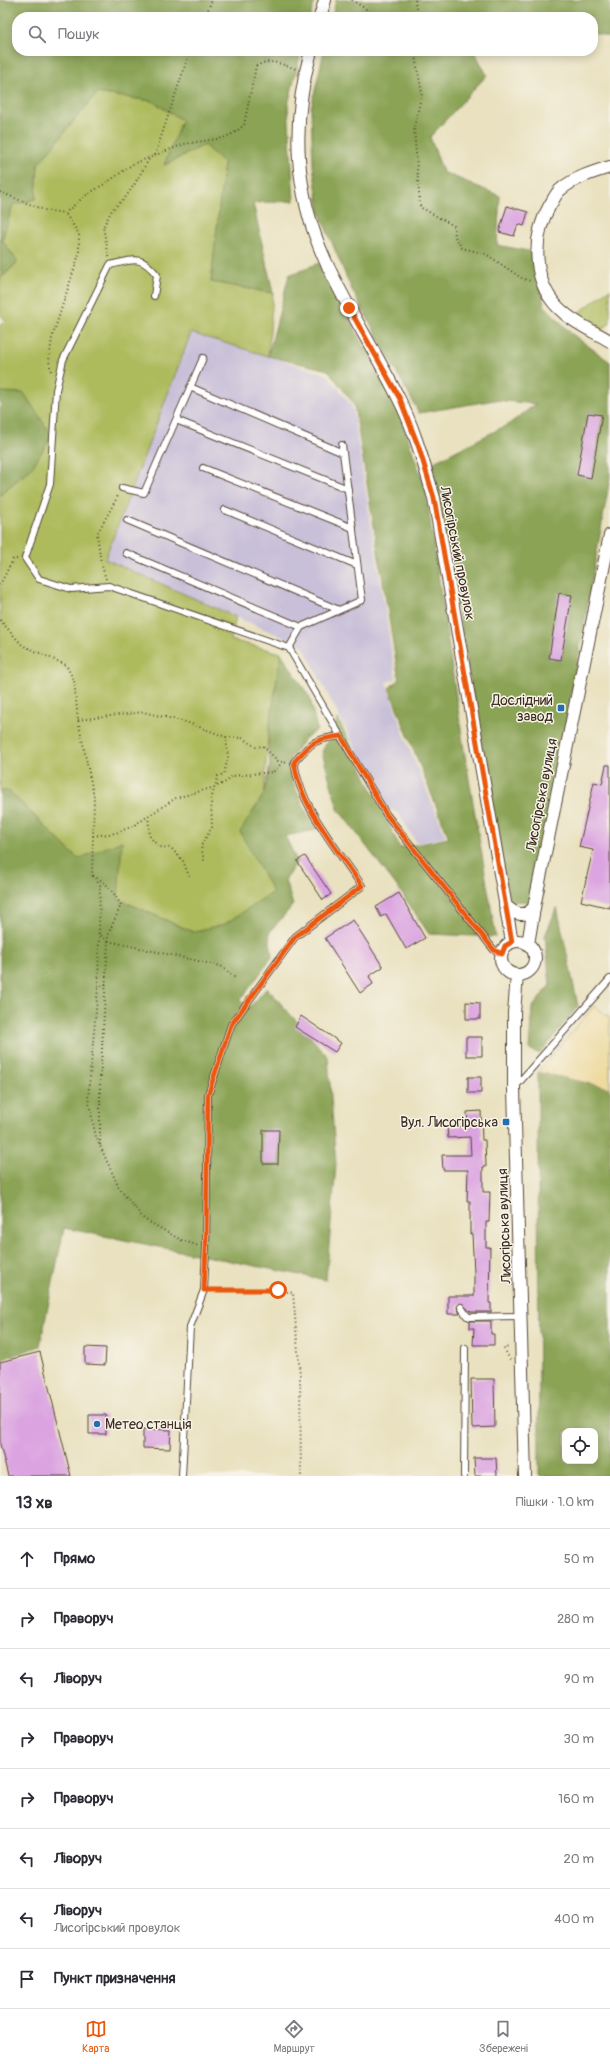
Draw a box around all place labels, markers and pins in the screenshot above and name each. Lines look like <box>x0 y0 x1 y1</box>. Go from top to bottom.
place label: Дослідний завод <box>491 692 554 725</box>
marker: Дослідний завод <box>556 703 566 713</box>
place label: Вул. Лисогірська <box>400 1114 498 1131</box>
marker: Вул. Лисогірська <box>501 1117 511 1127</box>
place label: Метео станція <box>105 1416 192 1433</box>
marker: Метео станція <box>92 1419 102 1429</box>

